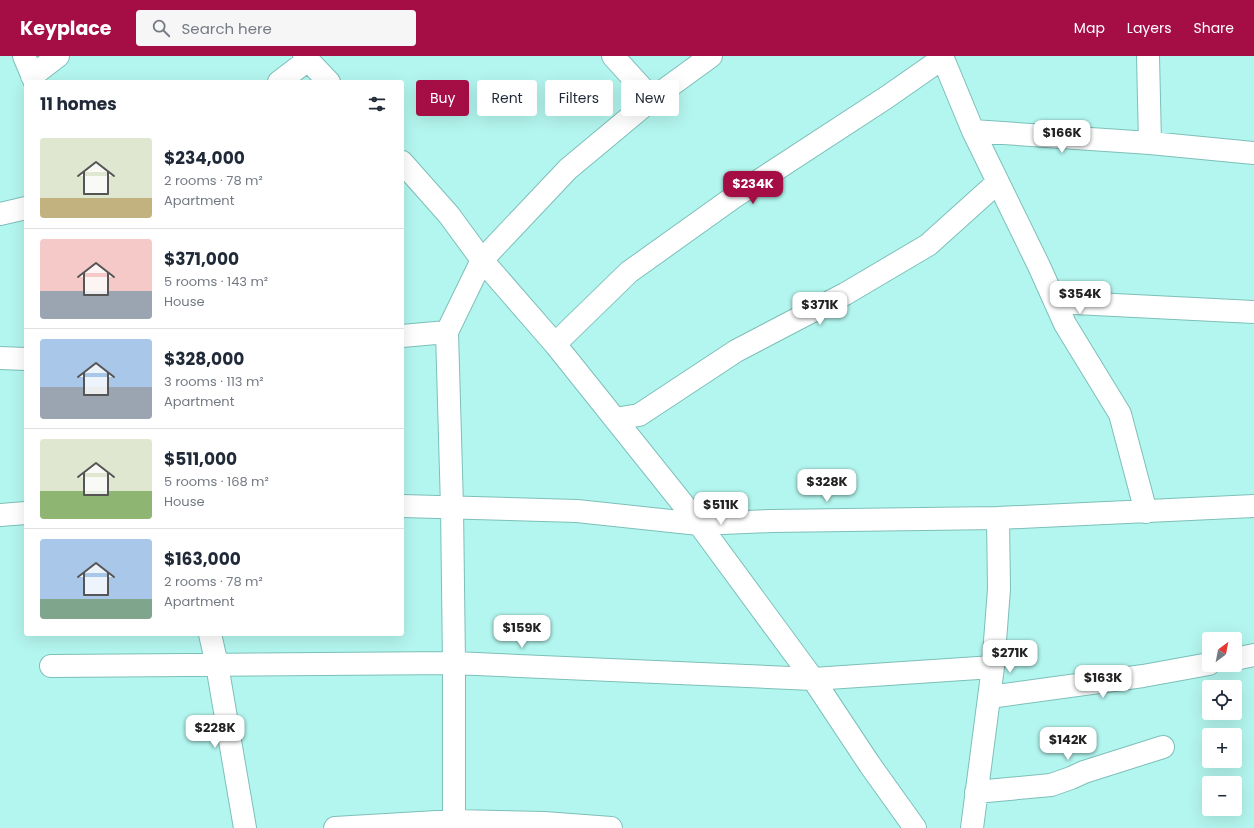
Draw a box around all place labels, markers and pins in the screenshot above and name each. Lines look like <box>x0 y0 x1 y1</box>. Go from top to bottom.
pin: $166K <box>1034 120 1090 154</box>
pin: $234K <box>725 171 781 205</box>
pin: $354K <box>1052 281 1108 315</box>
pin: $371K <box>792 292 848 326</box>
pin: $328K <box>799 469 855 503</box>
pin: $511K <box>693 492 749 526</box>
pin: $159K <box>494 615 550 649</box>
pin: $271K <box>982 640 1038 674</box>
pin: $163K <box>1075 665 1131 699</box>
pin: $228K <box>187 715 243 749</box>
pin: $142K <box>1040 727 1096 761</box>

